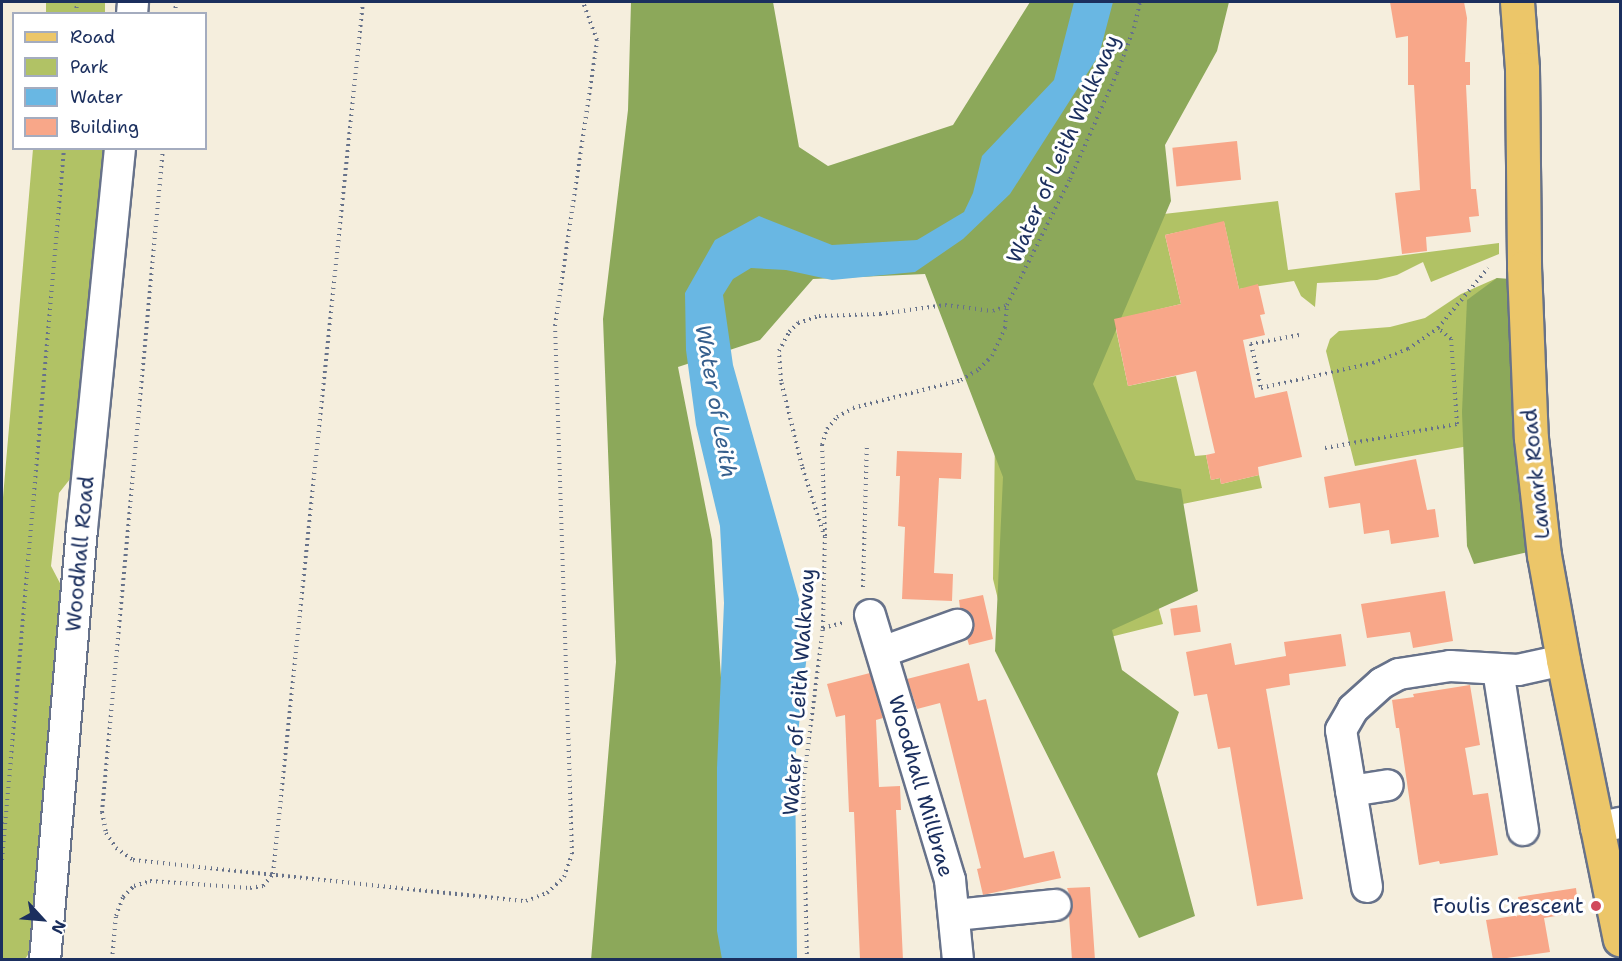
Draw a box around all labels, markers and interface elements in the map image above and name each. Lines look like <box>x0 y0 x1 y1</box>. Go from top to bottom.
legend <box>12 12 207 150</box>
text: Road <box>70 25 115 49</box>
street label: Water of Leith Walkway <box>1001 31 1125 267</box>
text: Park <box>70 55 109 79</box>
text: Water <box>70 85 123 109</box>
text: Building <box>70 115 139 139</box>
water label: Water of Leith <box>690 322 742 480</box>
street label: Lanark Road <box>1517 408 1555 540</box>
street label: Woodhall Road <box>61 475 99 633</box>
street label: Water of Leith Walkway <box>778 568 820 816</box>
street label: Woodhall Millbrae <box>883 692 959 880</box>
north arrow <box>12 889 72 949</box>
place label: Foulis Crescent <box>1433 893 1584 919</box>
marker: Foulis Crescent <box>1589 899 1603 913</box>
text: N <box>46 917 71 937</box>

